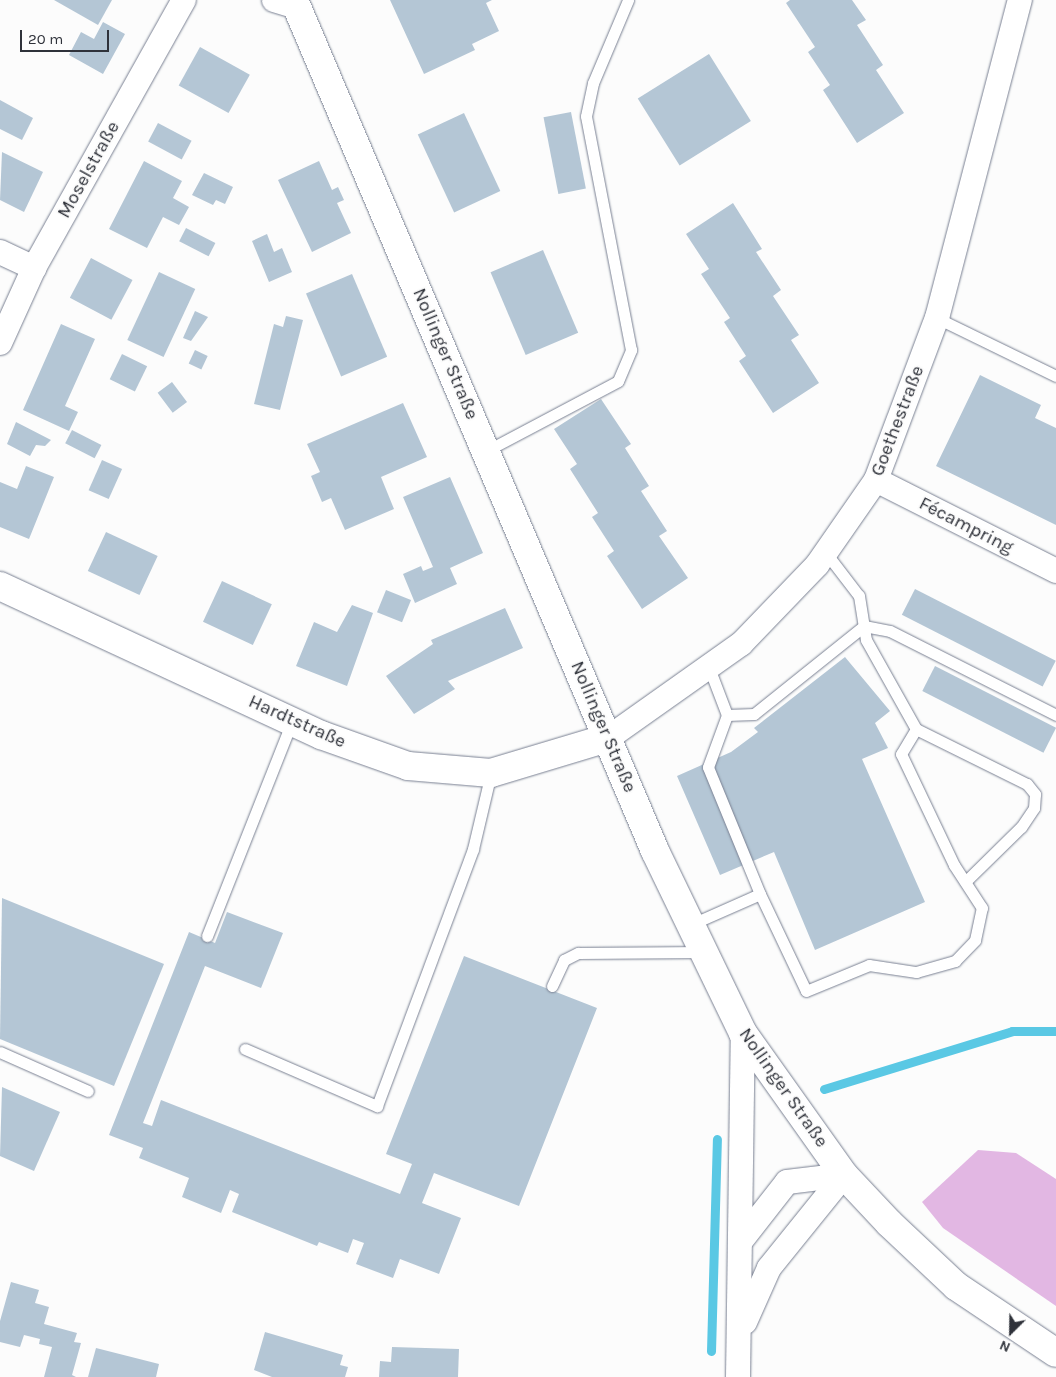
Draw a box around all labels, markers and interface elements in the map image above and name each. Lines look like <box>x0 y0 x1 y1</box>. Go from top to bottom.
scale bar <box>22 20 111 52</box>
text: 20 m <box>28 30 63 48</box>
street label: Moselstraße <box>53 118 125 222</box>
street label: Nollinger Straße <box>407 285 483 423</box>
street label: Goethestraße <box>866 362 930 480</box>
street label: Fécampring <box>915 492 1017 560</box>
street label: Nollinger Straße <box>565 658 641 796</box>
street label: Hardtstraße <box>245 690 349 754</box>
street label: Nollinger Straße <box>733 1024 833 1152</box>
north arrow <box>986 1307 1036 1357</box>
text: N <box>997 1336 1013 1356</box>

